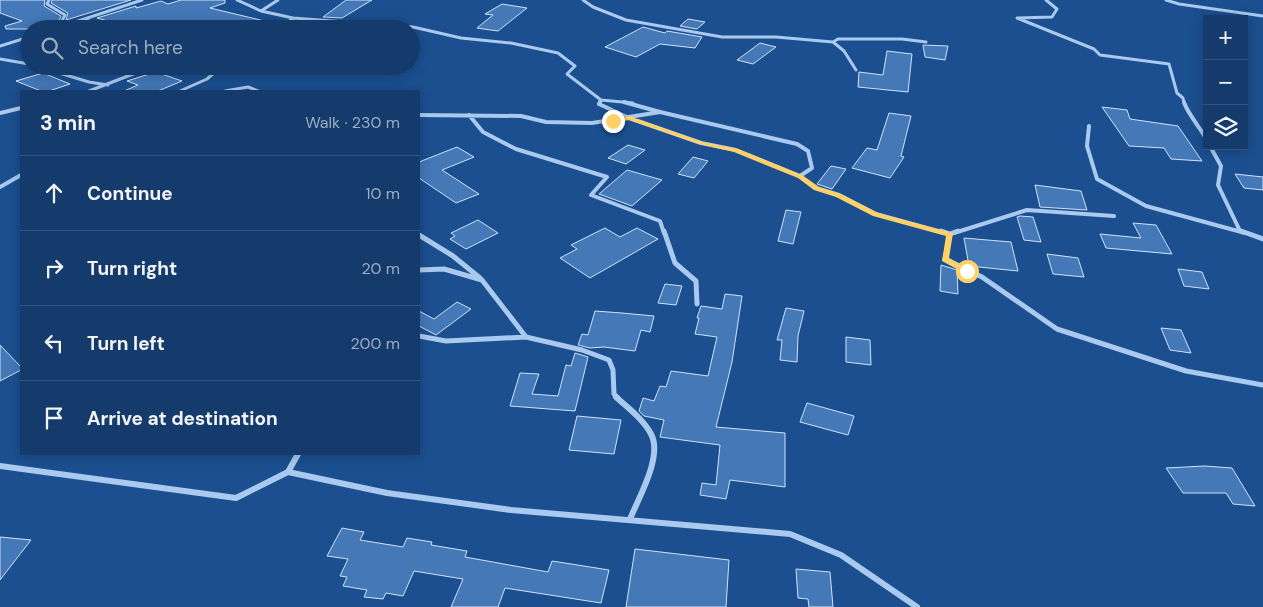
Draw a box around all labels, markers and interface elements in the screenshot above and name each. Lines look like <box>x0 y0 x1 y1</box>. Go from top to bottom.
map controls <box>1203 15 1248 150</box>
button: + <box>1203 15 1248 60</box>
search box <box>20 20 420 75</box>
icon: search <box>38 34 66 62</box>
text: Search here <box>78 35 183 60</box>
button: − <box>1203 60 1248 105</box>
button: layers <box>1203 105 1248 150</box>
text: 3 min <box>40 109 96 137</box>
route end <box>602 110 625 133</box>
text: Walk · 230 m <box>305 112 400 133</box>
icon: ahead <box>40 179 68 207</box>
text: Continue <box>87 181 173 206</box>
text: 10 m <box>366 183 400 204</box>
icon: right <box>40 254 68 282</box>
text: Turn right <box>87 256 177 281</box>
text: 20 m <box>361 258 400 279</box>
route start <box>956 260 979 283</box>
icon: left <box>40 329 68 357</box>
text: Turn left <box>87 331 165 356</box>
text: 200 m <box>351 333 400 354</box>
icon: arrive <box>40 404 68 432</box>
text: Arrive at destination <box>87 406 278 431</box>

